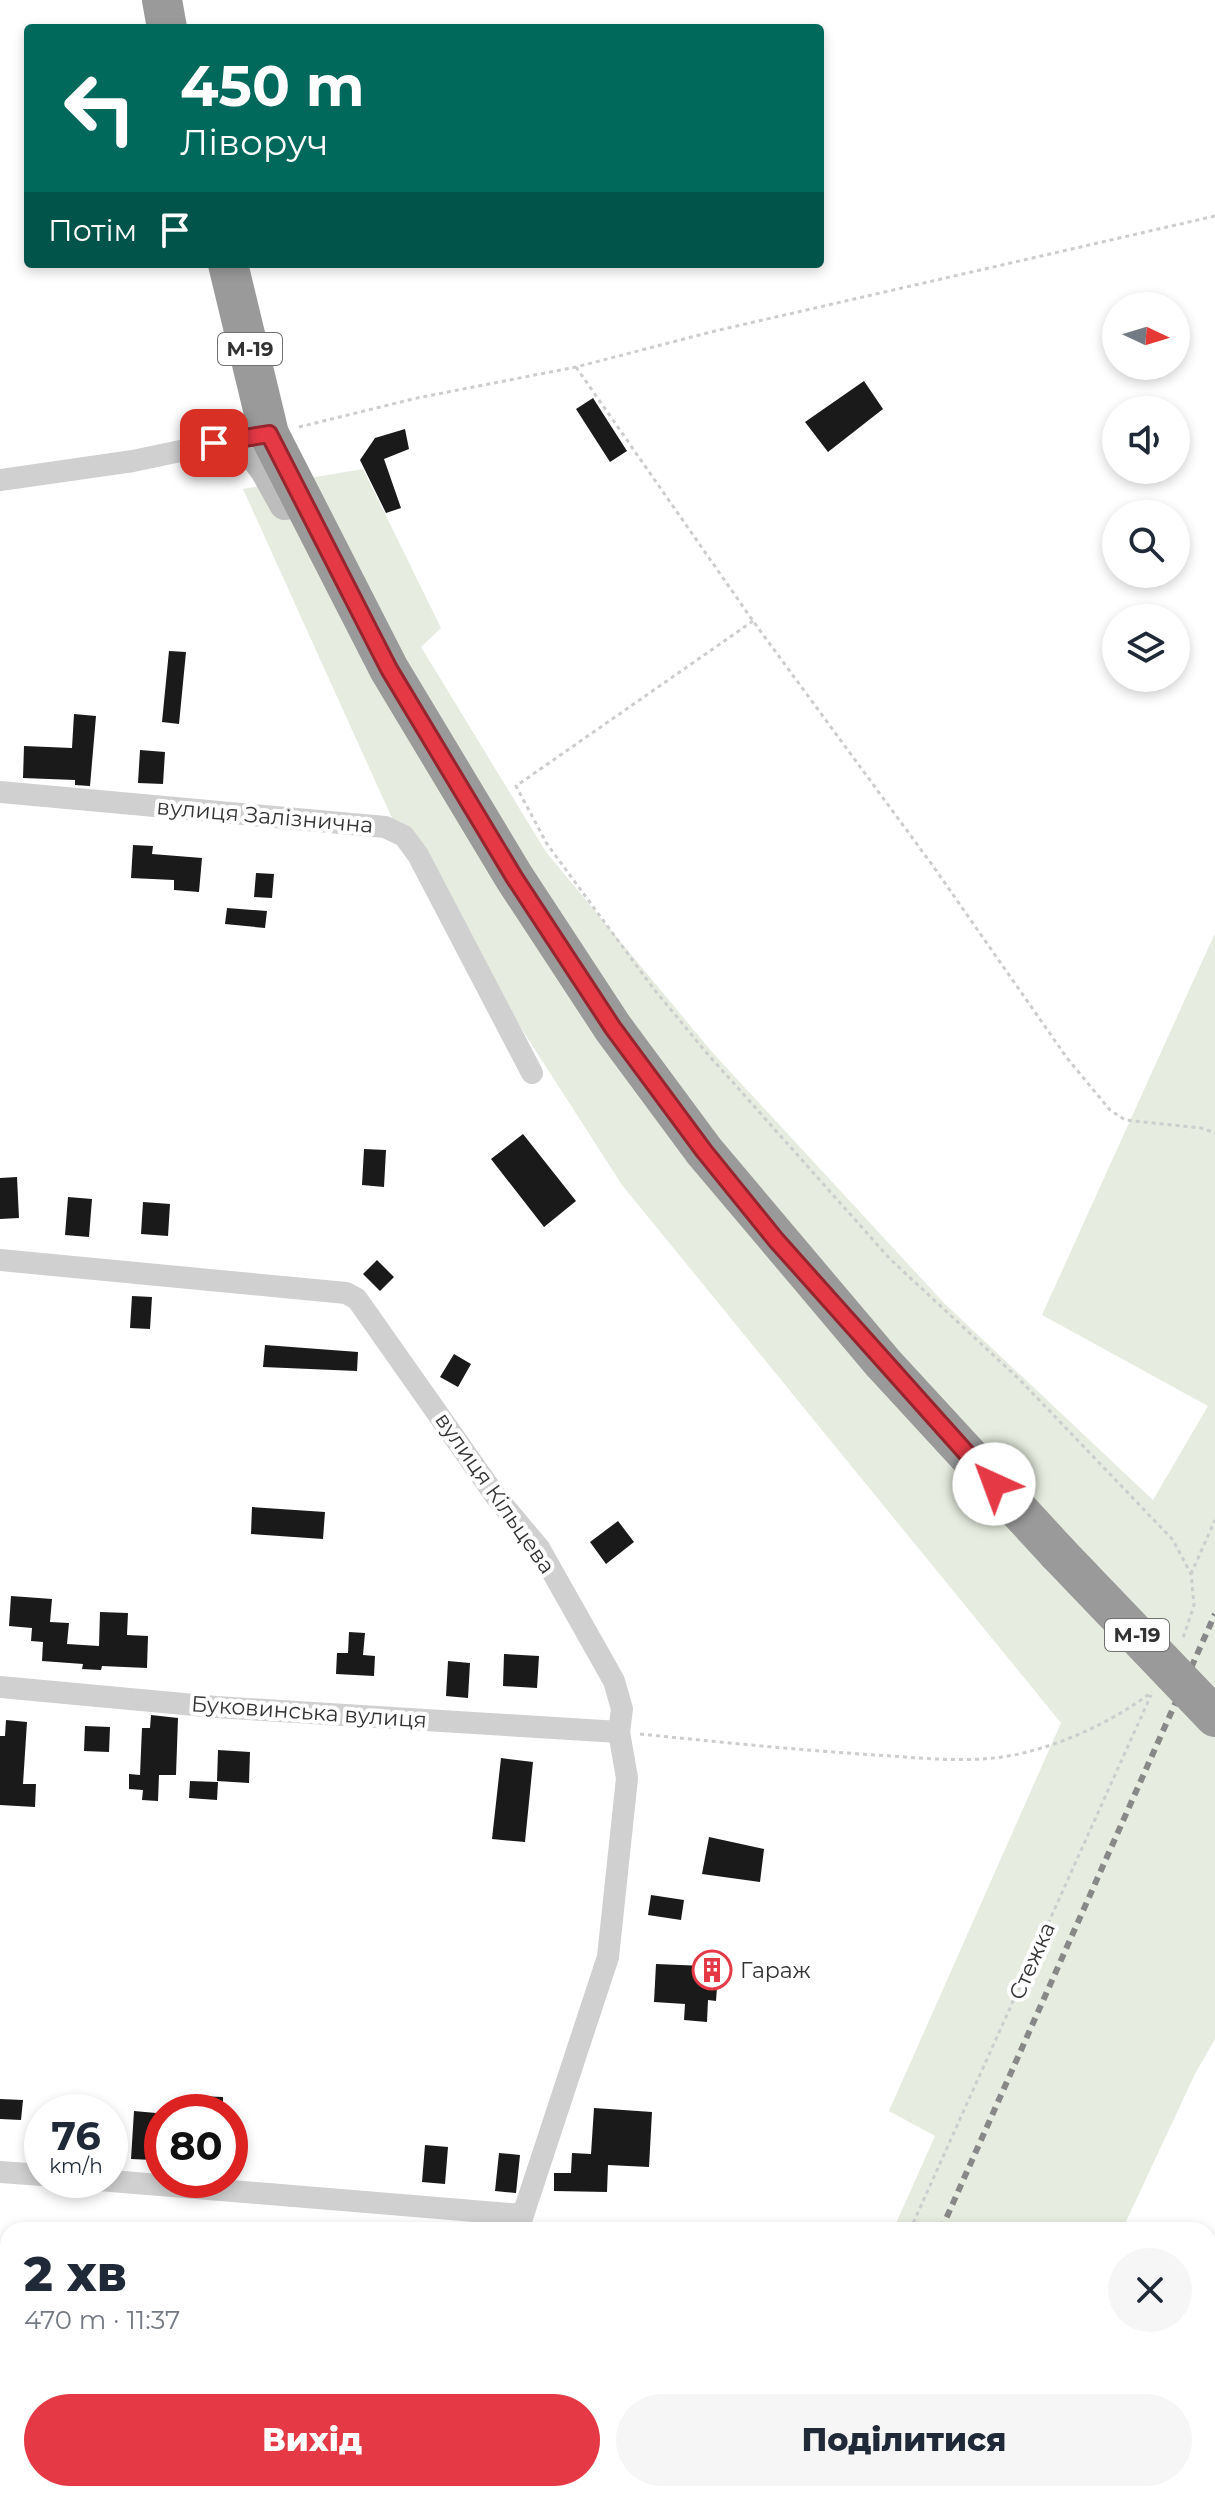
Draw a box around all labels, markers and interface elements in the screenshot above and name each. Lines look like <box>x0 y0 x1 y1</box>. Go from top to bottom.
text: 450 m <box>180 52 365 120</box>
icon: left <box>48 56 152 160</box>
text: Ліворуч <box>180 120 329 164</box>
icon: arrive <box>153 208 197 252</box>
text: Потім <box>48 212 137 249</box>
north arrow <box>1102 292 1190 380</box>
map controls <box>1102 292 1190 692</box>
road number: М-19 <box>218 333 282 365</box>
button: sound <box>1102 396 1190 484</box>
pin <box>180 409 248 477</box>
icon: arrive <box>192 421 236 465</box>
button: search <box>1102 500 1190 588</box>
button: layers <box>1102 604 1190 692</box>
street label: вулиця Залізнична <box>156 793 374 839</box>
street label: вулиця Кільцева <box>429 1407 561 1579</box>
position arrow <box>952 1442 1036 1526</box>
road number: М-19 <box>1105 1619 1169 1651</box>
street label: Буковинська вулиця <box>190 1690 428 1734</box>
street label: Стежка <box>1003 1918 1061 2004</box>
building icon: Гараж <box>691 1949 733 1991</box>
place label: Гараж <box>740 1957 811 1984</box>
speed limit sign: 80 <box>144 2094 248 2198</box>
text: 76 <box>51 2111 101 2160</box>
text: km/h <box>49 2154 103 2178</box>
text: 2 хв <box>24 2245 127 2303</box>
button: close <box>1108 2248 1192 2332</box>
text: 470 m · 11:37 <box>24 2304 180 2336</box>
button: Вихід <box>24 2394 600 2486</box>
button: Поділитися <box>616 2394 1192 2486</box>

